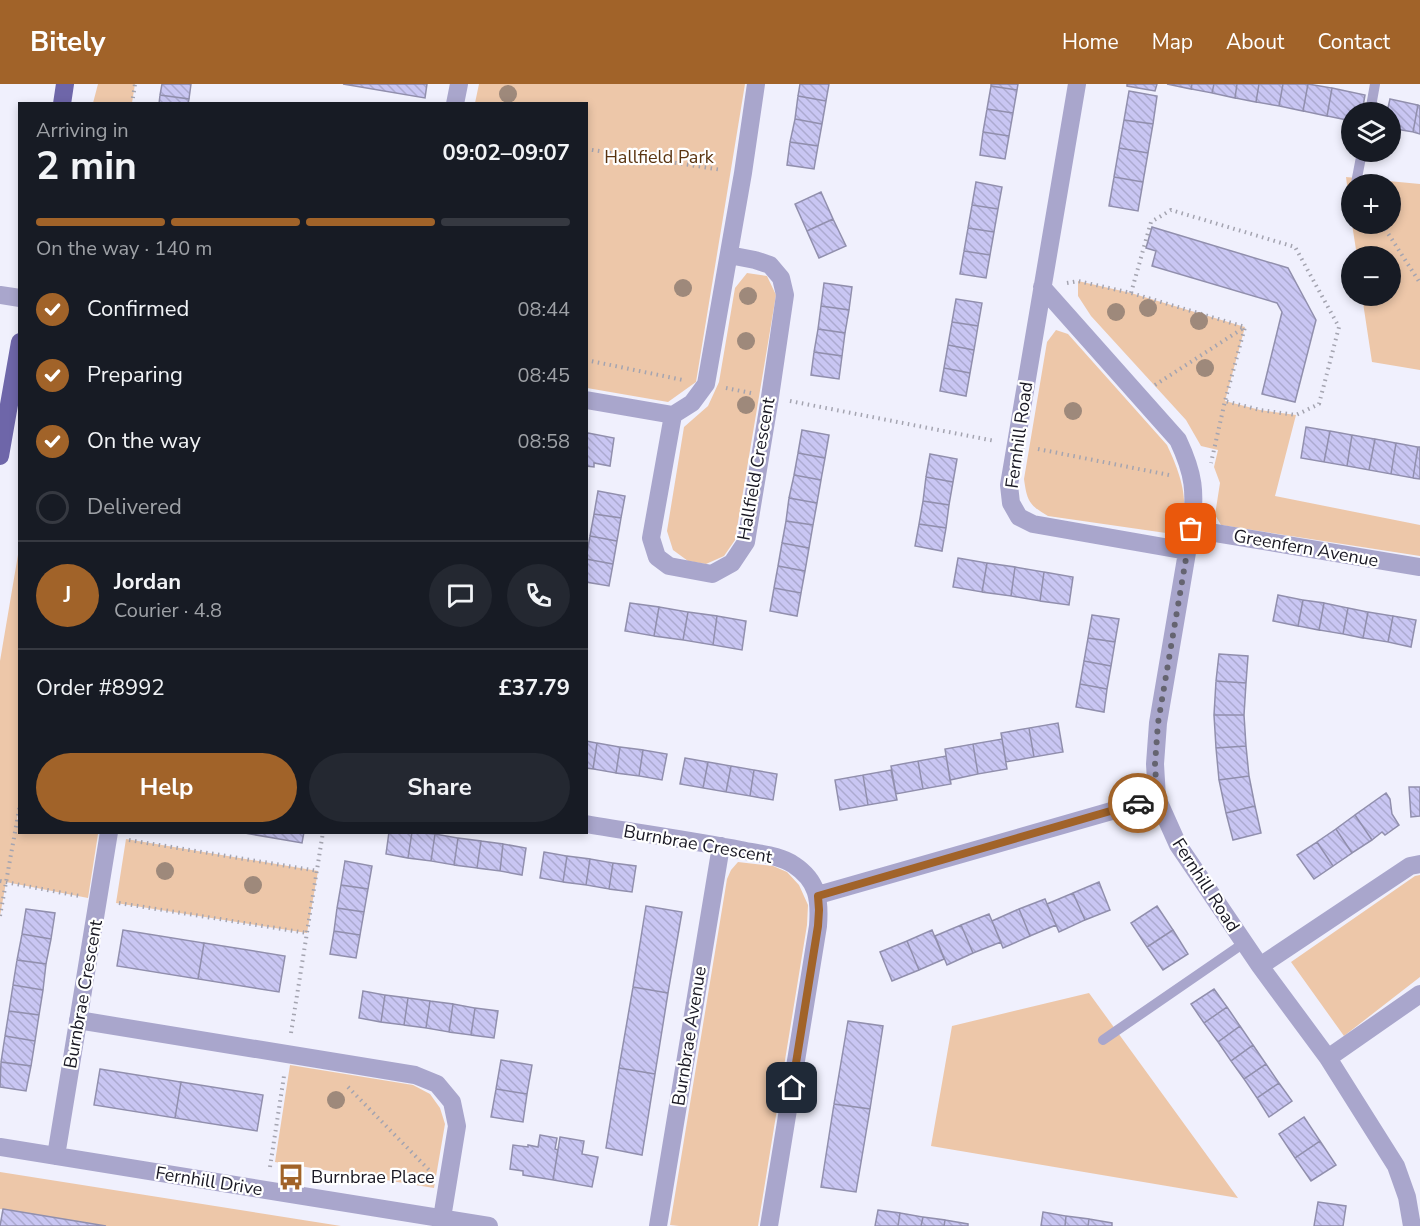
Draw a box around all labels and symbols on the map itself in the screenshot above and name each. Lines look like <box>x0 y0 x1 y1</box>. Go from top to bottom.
park label: Hallfield Park <box>604 145 715 169</box>
street label: Fernhill Road <box>1000 380 1038 490</box>
street label: Hallfield Crescent <box>732 395 781 542</box>
pin <box>1165 503 1216 554</box>
street label: Greenfern Avenue <box>1232 523 1380 573</box>
courier <box>1108 773 1168 833</box>
street label: Burnbrae Crescent <box>622 819 775 869</box>
street label: Fernhill Road <box>1167 833 1245 937</box>
street label: Burnbrae Crescent <box>58 917 108 1070</box>
street label: Burnbrae Avenue <box>666 965 712 1107</box>
pin <box>766 1062 817 1113</box>
street label: Fernhill Drive <box>154 1161 264 1201</box>
bus stop icon: Burnbrae Place <box>276 1162 306 1192</box>
place label: Burnbrae Place <box>311 1165 435 1189</box>

